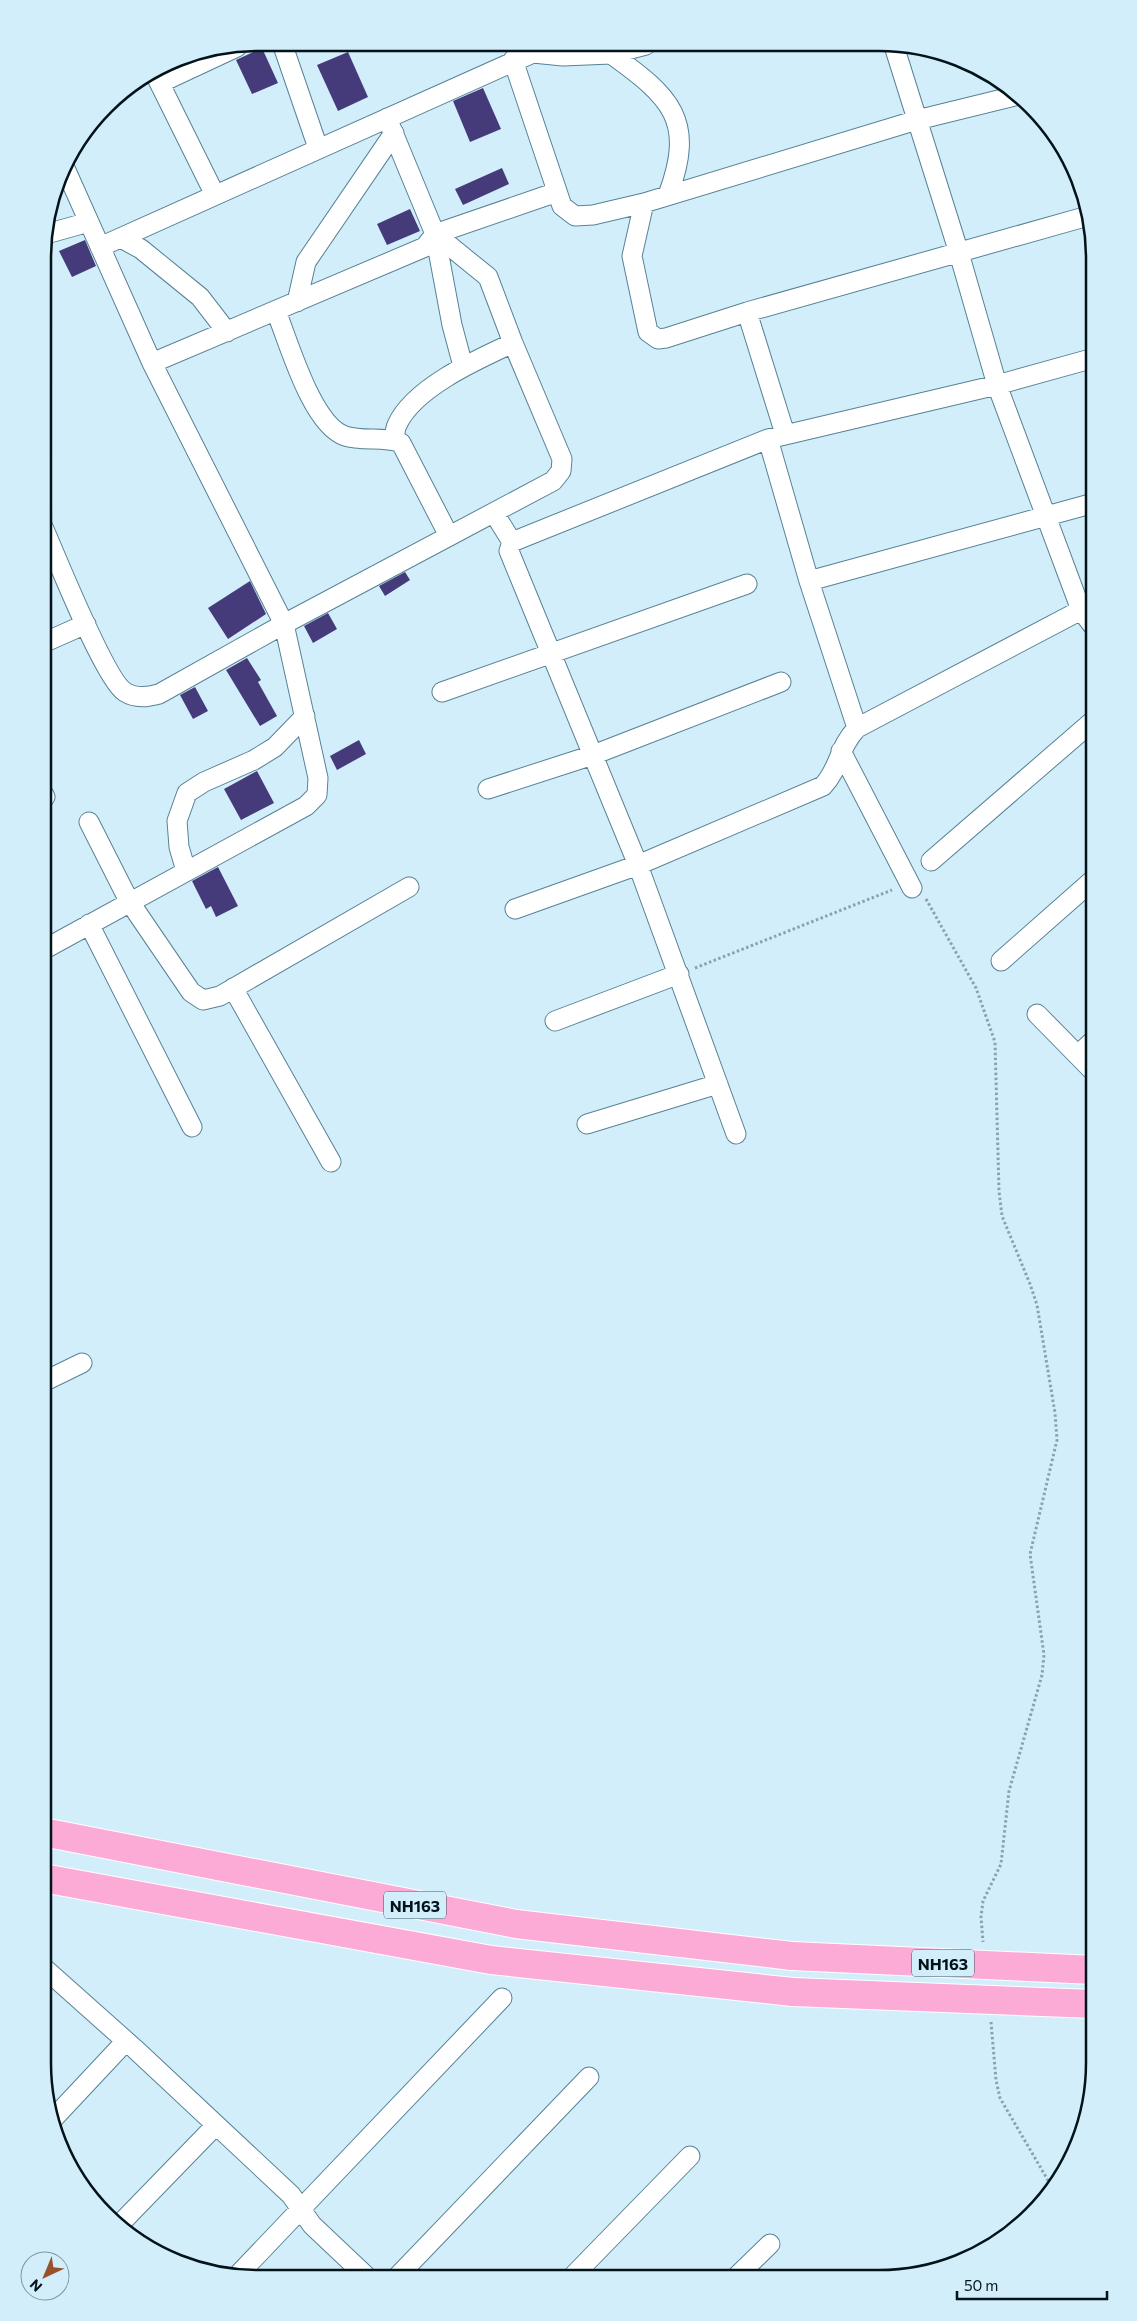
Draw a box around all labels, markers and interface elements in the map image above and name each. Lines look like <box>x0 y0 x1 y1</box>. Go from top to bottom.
road number: NH163 <box>384 1892 446 1918</box>
road number: NH163 <box>912 1950 974 1976</box>
north arrow <box>20 2251 70 2301</box>
scale bar <box>957 2268 1107 2300</box>
text: N <box>26 2276 45 2295</box>
text: 50 m <box>964 2276 998 2294</box>

